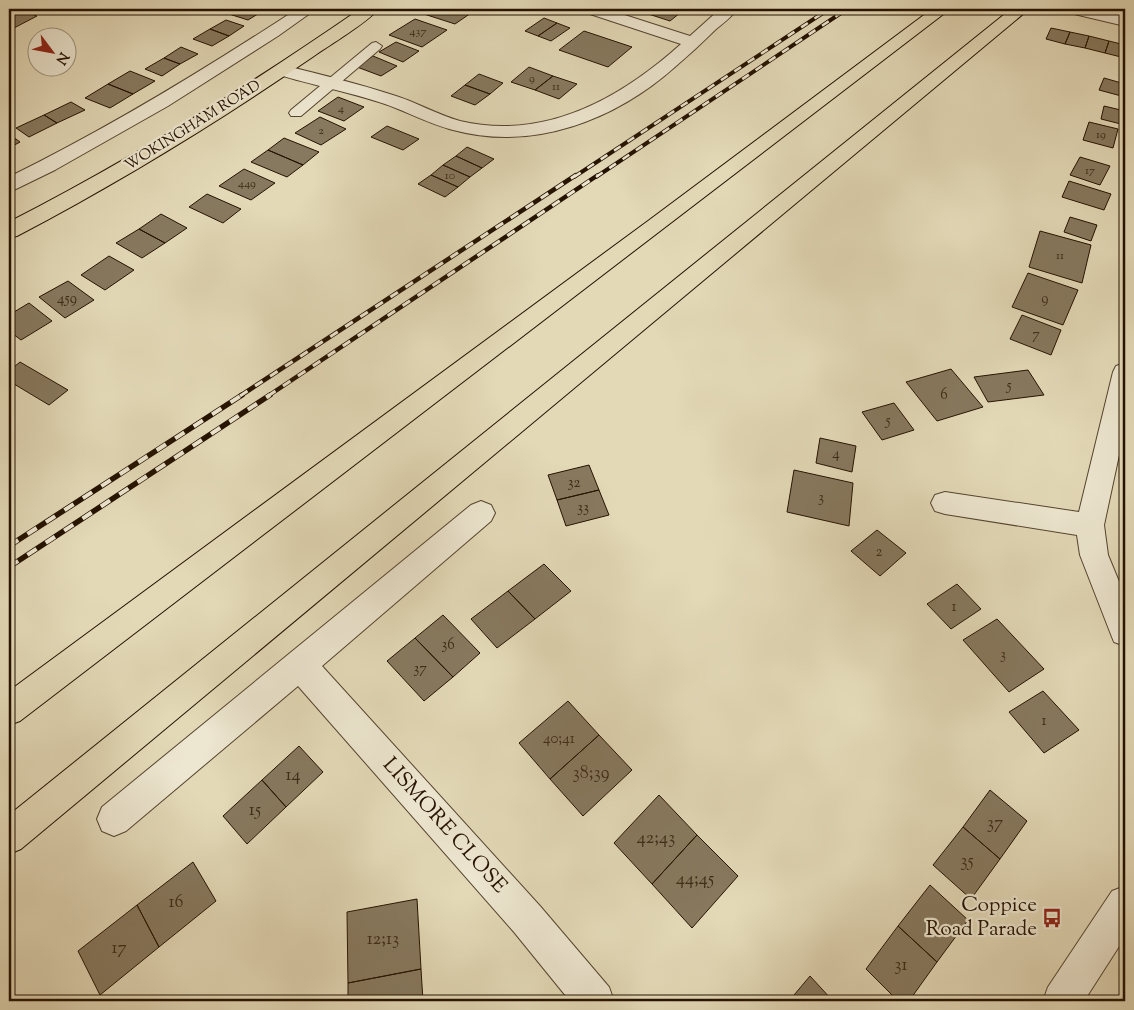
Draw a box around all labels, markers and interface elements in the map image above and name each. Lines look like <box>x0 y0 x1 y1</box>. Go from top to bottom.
house number: 437 <box>410 23 426 41</box>
north arrow <box>28 28 78 78</box>
text: N <box>50 48 73 68</box>
house number: 9 <box>529 70 535 88</box>
street label: WOKINGHAM ROAD <box>121 76 265 176</box>
house number: 11 <box>552 78 560 96</box>
house number: 4 <box>338 100 344 118</box>
house number: 2 <box>318 122 324 140</box>
house number: 19 <box>1096 126 1106 144</box>
house number: 17 <box>1085 162 1095 180</box>
house number: 10 <box>445 167 455 185</box>
house number: 449 <box>238 175 256 193</box>
house number: 11 <box>1056 247 1064 265</box>
house number: 459 <box>57 289 77 310</box>
house number: 9 <box>1041 289 1049 310</box>
house number: 7 <box>1032 325 1040 346</box>
house number: 5 <box>1005 376 1012 397</box>
house number: 6 <box>940 385 948 406</box>
house number: 5 <box>884 411 891 432</box>
house number: 4 <box>832 444 840 465</box>
house number: 32 <box>567 473 581 494</box>
house number: 3 <box>818 488 824 509</box>
house number: 33 <box>577 498 589 519</box>
house number: 2 <box>875 542 883 563</box>
house number: 1 <box>951 597 957 618</box>
house number: 36 <box>441 635 455 656</box>
house number: 3 <box>1000 645 1006 666</box>
house number: 37 <box>413 659 427 680</box>
house number: 1 <box>1041 711 1047 732</box>
house number: 40;41 <box>543 729 575 750</box>
street label: LISMORE CLOSE <box>375 751 513 901</box>
house number: 38;39 <box>573 761 610 787</box>
house number: 14 <box>285 763 301 789</box>
house number: 15 <box>249 798 261 824</box>
house number: 37 <box>987 811 1003 837</box>
house number: 42;43 <box>637 826 675 852</box>
house number: 35 <box>960 849 974 875</box>
house number: 44;45 <box>676 867 714 893</box>
house number: 16 <box>168 890 184 916</box>
place label: Coppice Road Parade <box>926 891 1037 945</box>
bus stop icon: Coppice Road Parade <box>1041 907 1063 929</box>
house number: 12;13 <box>367 927 399 953</box>
house number: 17 <box>111 936 127 962</box>
house number: 31 <box>894 953 908 979</box>

